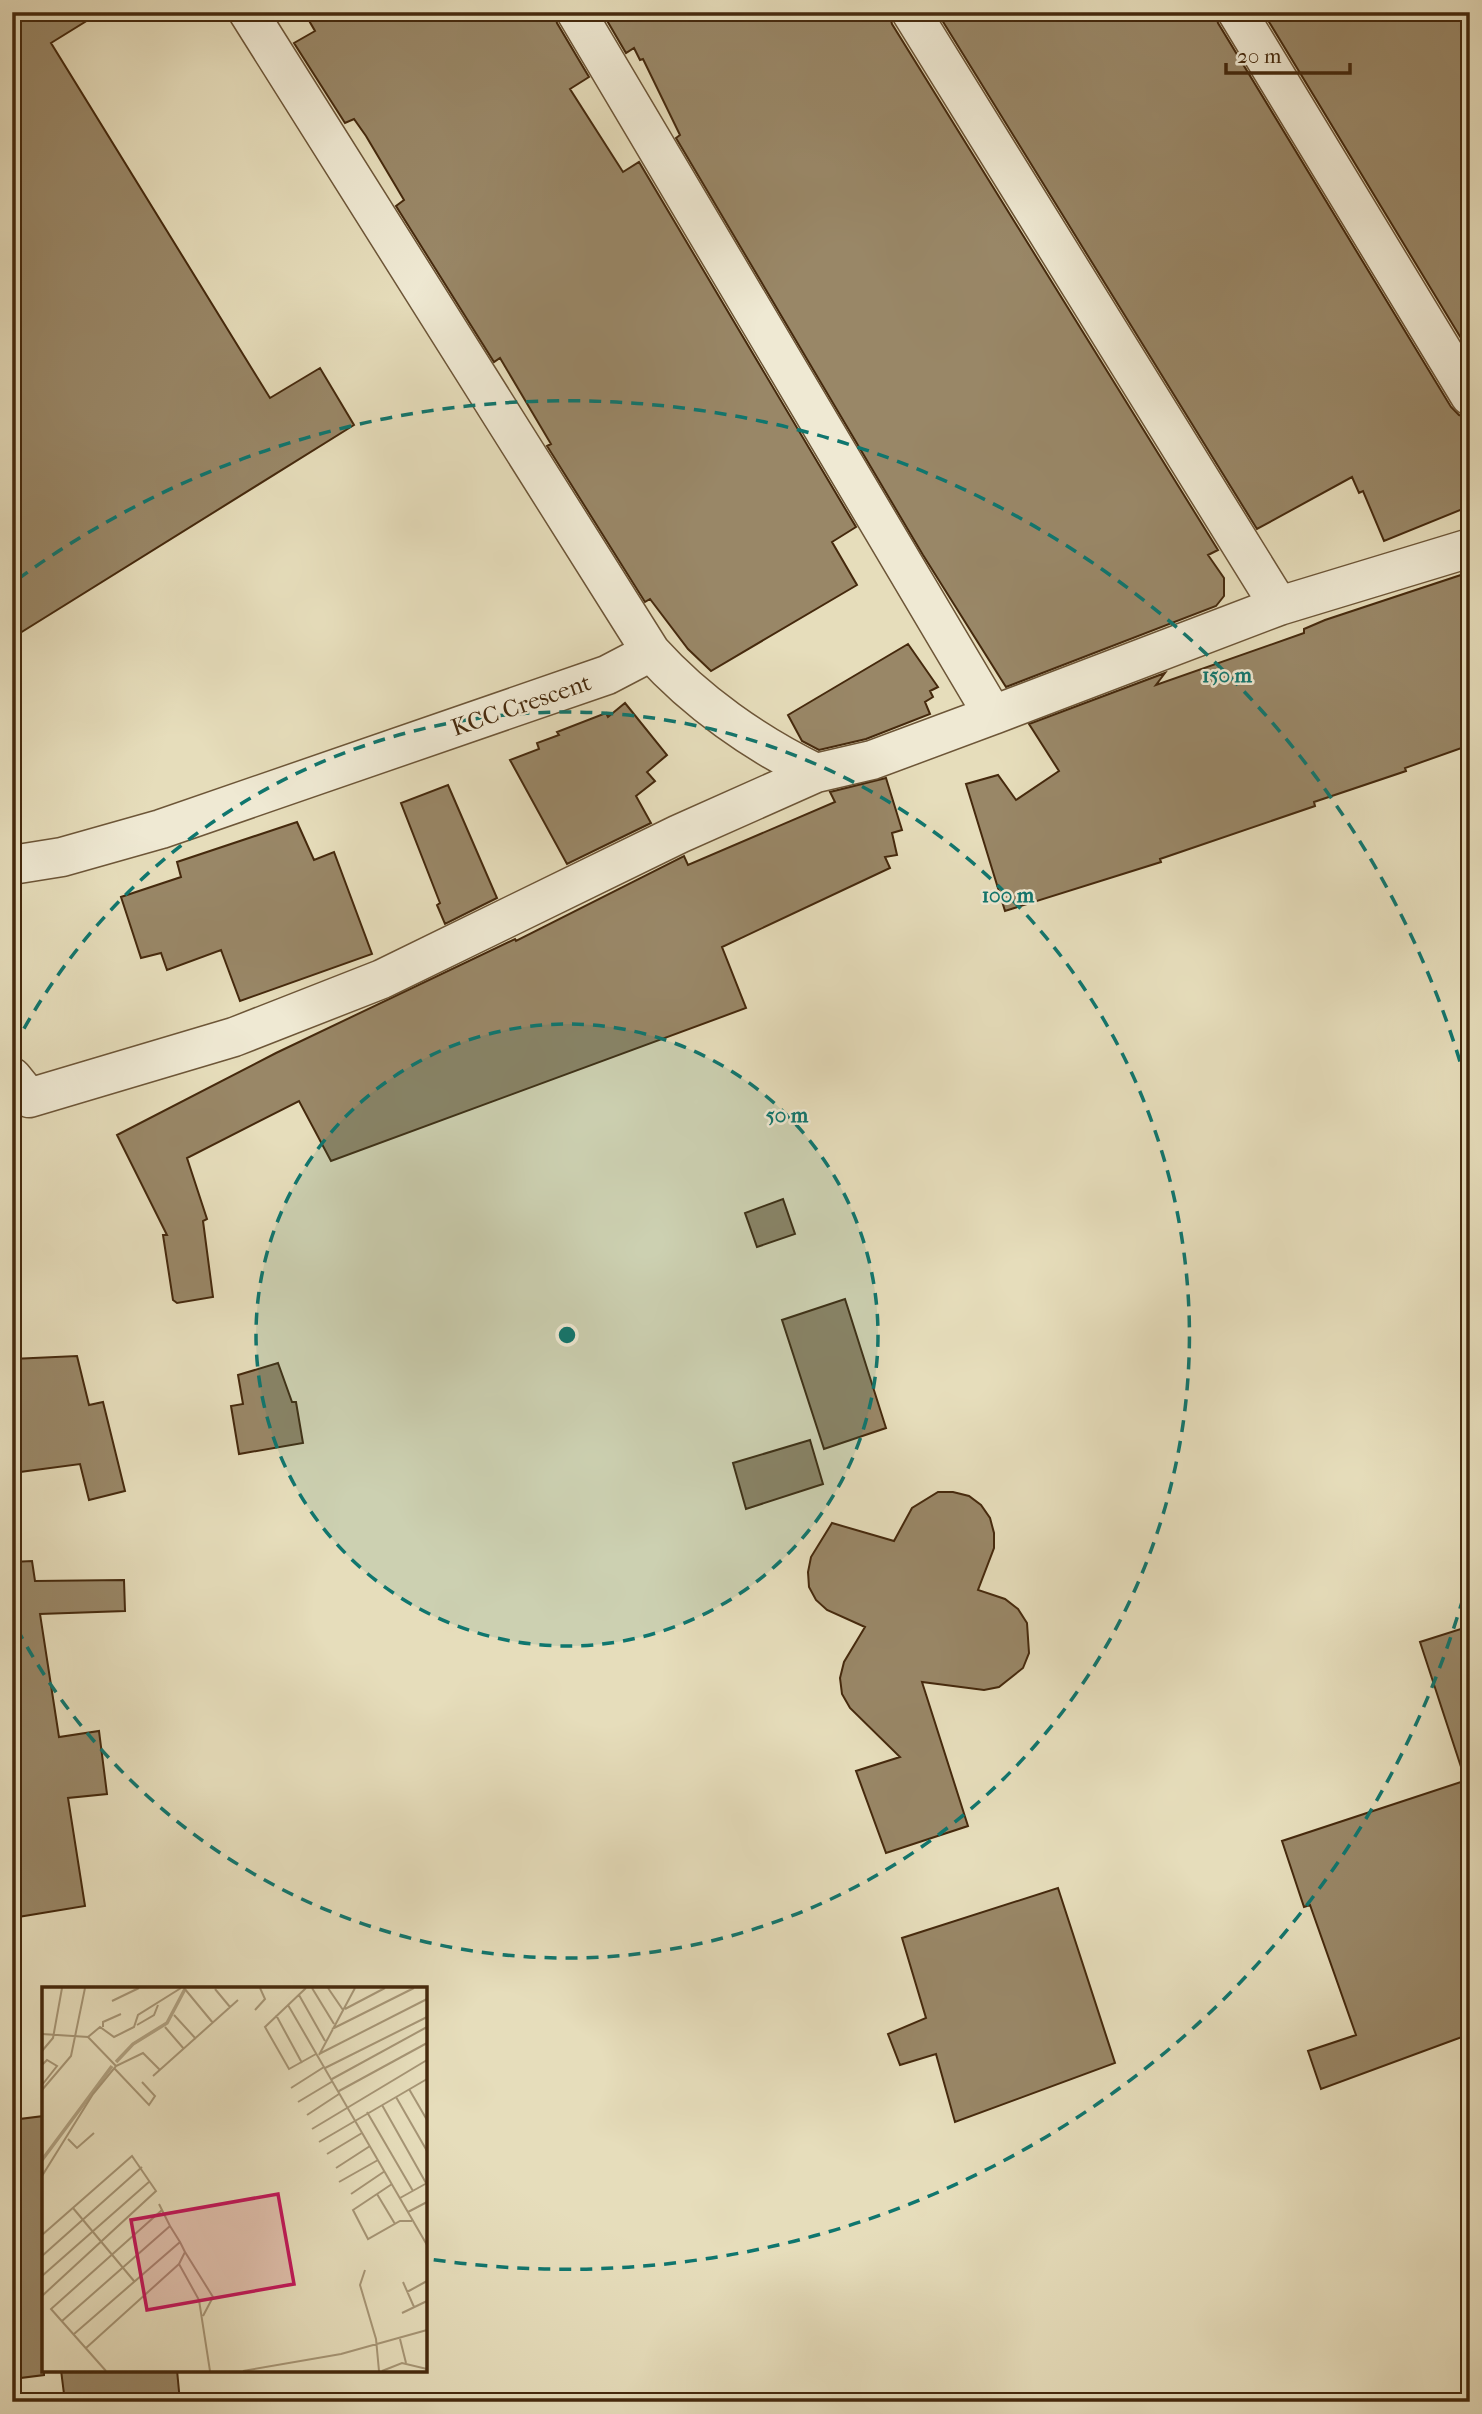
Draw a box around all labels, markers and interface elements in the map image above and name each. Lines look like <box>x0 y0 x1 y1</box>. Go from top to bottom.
scale bar <box>1226 32 1351 76</box>
text: 20 m <box>1237 44 1282 68</box>
text: 150 m <box>1202 663 1253 687</box>
street label: KCC Crescent <box>448 668 595 742</box>
text: 100 m <box>982 883 1035 907</box>
text: 50 m <box>766 1103 809 1127</box>
centre of rings <box>555 1323 579 1347</box>
inset map <box>42 1987 427 2372</box>

